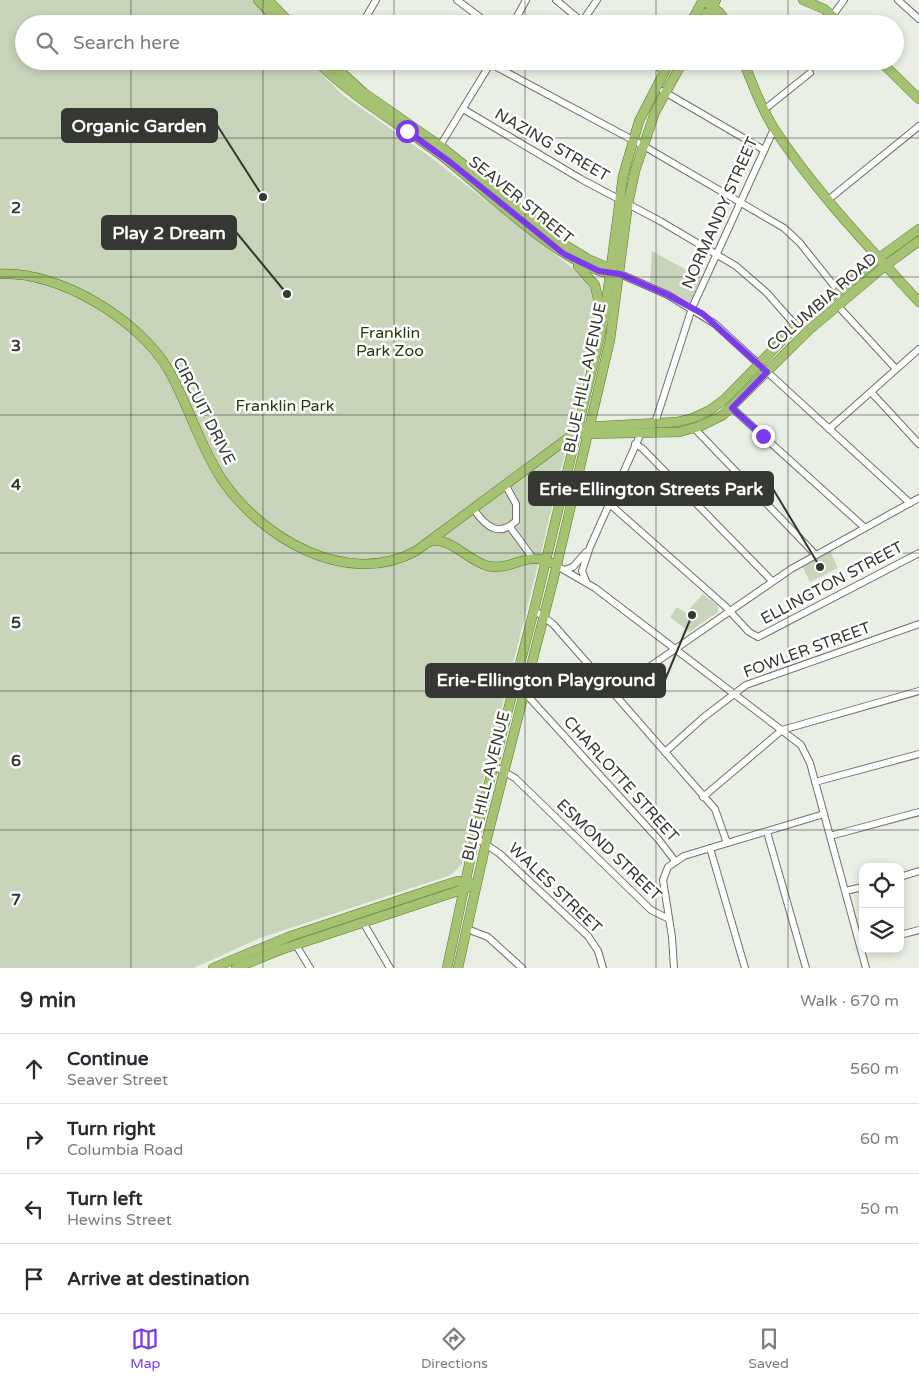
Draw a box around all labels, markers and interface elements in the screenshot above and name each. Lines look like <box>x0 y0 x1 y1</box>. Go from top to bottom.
search box <box>15 15 904 70</box>
icon: search <box>33 29 61 57</box>
text: Search here <box>73 32 180 54</box>
street label: NAZING STREET <box>491 104 613 186</box>
callout: Organic Garden <box>62 109 217 142</box>
text: Organic Garden <box>71 115 207 137</box>
route start <box>396 120 419 143</box>
street label: NORMANDY STREET <box>678 134 763 292</box>
street label: SEAVER STREET <box>465 152 578 248</box>
text: 2 <box>11 198 21 218</box>
callout: Play 2 Dream <box>102 216 236 249</box>
text: Play 2 Dream <box>112 222 226 244</box>
street label: COLUMBIA ROAD <box>763 248 881 356</box>
street label: BLUE HILL AVENUE <box>559 301 611 455</box>
park label: Franklin Park Zoo <box>356 323 424 361</box>
text: 3 <box>11 336 21 356</box>
street label: CIRCUIT DRIVE <box>168 354 240 468</box>
park label: Franklin Park <box>236 396 335 416</box>
route end <box>752 425 775 448</box>
callout: Erie-Ellington Streets Park <box>529 472 773 505</box>
text: 4 <box>11 475 21 495</box>
text: Erie-Ellington Streets Park <box>539 478 763 500</box>
street label: ELLINGTON STREET <box>758 537 907 629</box>
text: 5 <box>11 613 21 633</box>
street label: FOWLER STREET <box>741 618 874 682</box>
callout: Erie-Ellington Playground <box>426 664 665 697</box>
text: Erie-Ellington Playground <box>436 669 656 691</box>
street label: BLUE HILL AVENUE <box>458 709 514 863</box>
street label: CHARLOTTE STREET <box>559 712 683 846</box>
text: 6 <box>11 751 21 771</box>
street label: ESMOND STREET <box>552 795 666 905</box>
street label: WALES STREET <box>504 838 606 938</box>
map controls <box>859 863 904 953</box>
button: locate <box>859 863 904 908</box>
text: 7 <box>11 890 21 910</box>
button: layers <box>859 908 904 953</box>
text: 9 min <box>20 988 76 1013</box>
text: Walk · 670 m <box>800 991 899 1011</box>
text: Continue <box>67 1048 149 1070</box>
icon: ahead <box>20 1055 48 1083</box>
text: 560 m <box>850 1059 899 1079</box>
text: Seaver Street <box>67 1070 168 1090</box>
text: Turn right <box>67 1118 155 1140</box>
icon: right <box>20 1125 48 1153</box>
text: 60 m <box>860 1129 899 1149</box>
text: Columbia Road <box>67 1140 183 1160</box>
text: Turn left <box>67 1188 143 1210</box>
icon: left <box>20 1195 48 1223</box>
text: 50 m <box>860 1199 899 1219</box>
text: Hewins Street <box>67 1210 172 1230</box>
icon: arrive <box>20 1265 48 1293</box>
text: Arrive at destination <box>67 1268 250 1290</box>
tab: Map <box>130 1325 160 1372</box>
tab: Directions <box>421 1325 488 1372</box>
tab: Saved <box>748 1325 789 1372</box>

